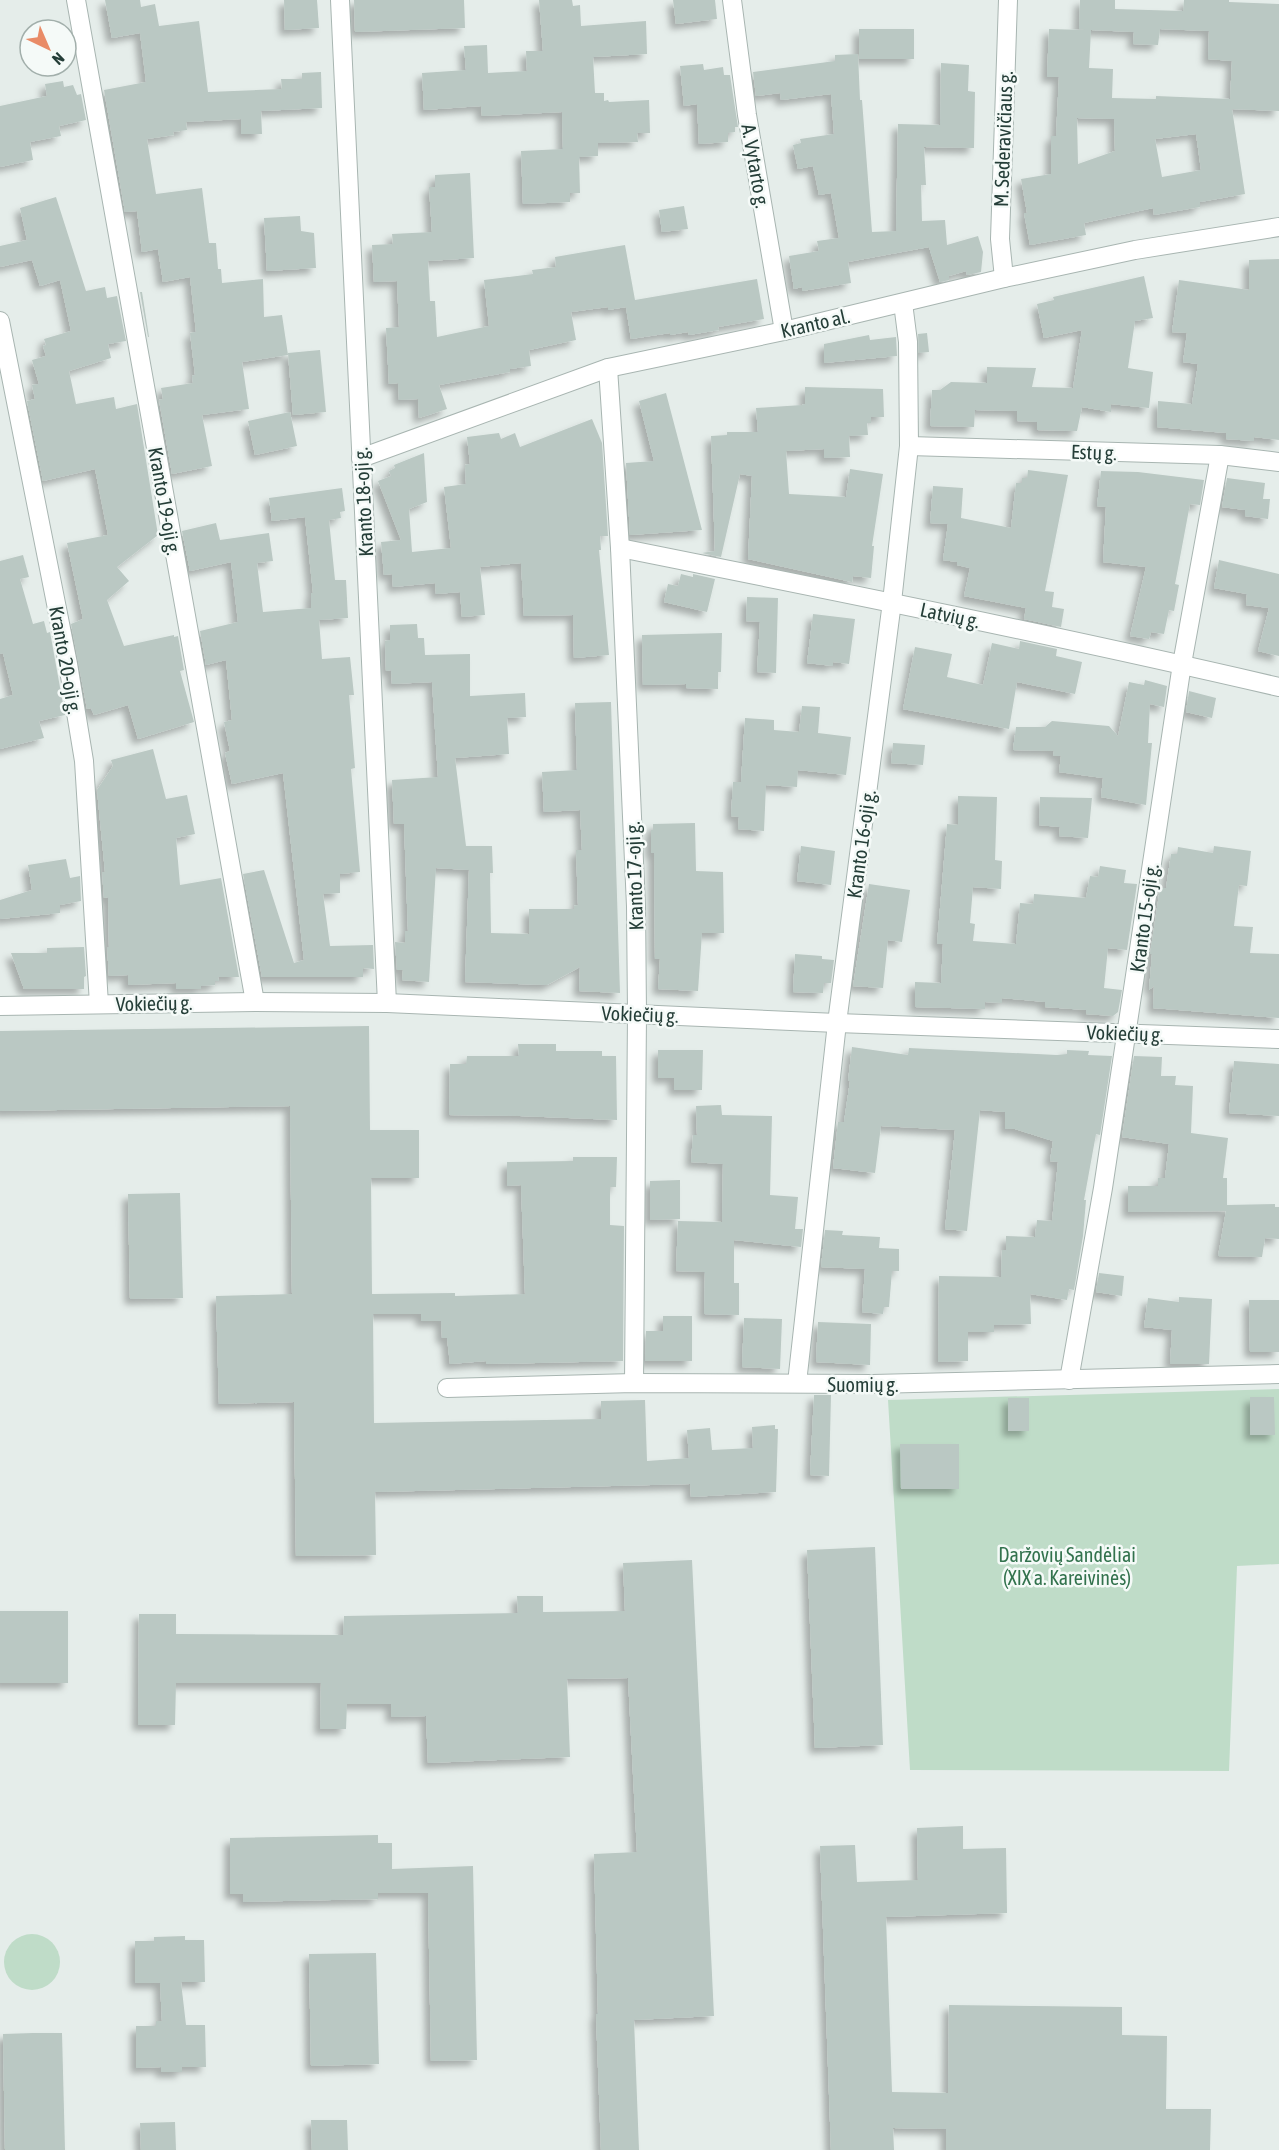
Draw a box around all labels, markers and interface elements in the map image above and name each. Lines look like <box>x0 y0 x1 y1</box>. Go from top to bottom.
north arrow <box>18 18 78 78</box>
text: N <box>49 49 68 69</box>
street label: M. Sederavičiaus g. <box>989 71 1017 207</box>
street label: A. Vytarto g. <box>737 122 775 210</box>
street label: Kranto al. <box>778 304 852 342</box>
street label: Estų g. <box>1071 440 1117 464</box>
street label: Kranto 19-oji g. <box>144 445 186 557</box>
street label: Kranto 18-oji g. <box>349 447 377 557</box>
street label: Latvių g. <box>918 597 982 633</box>
street label: Kranto 20-oji g. <box>45 604 87 716</box>
street label: Kranto 16-oji g. <box>842 788 880 900</box>
street label: Kranto 17-oji g. <box>621 821 647 931</box>
street label: Kranto 15-oji g. <box>1125 862 1163 974</box>
street label: Vokiečių g. <box>115 991 193 1015</box>
street label: Vokiečių g. <box>601 1001 679 1027</box>
street label: Vokiečių g. <box>1086 1020 1164 1046</box>
street label: Suomių g. <box>827 1373 899 1396</box>
park label: Daržovių Sandėliai (XIX a. Kareivinės) <box>998 1543 1136 1589</box>

